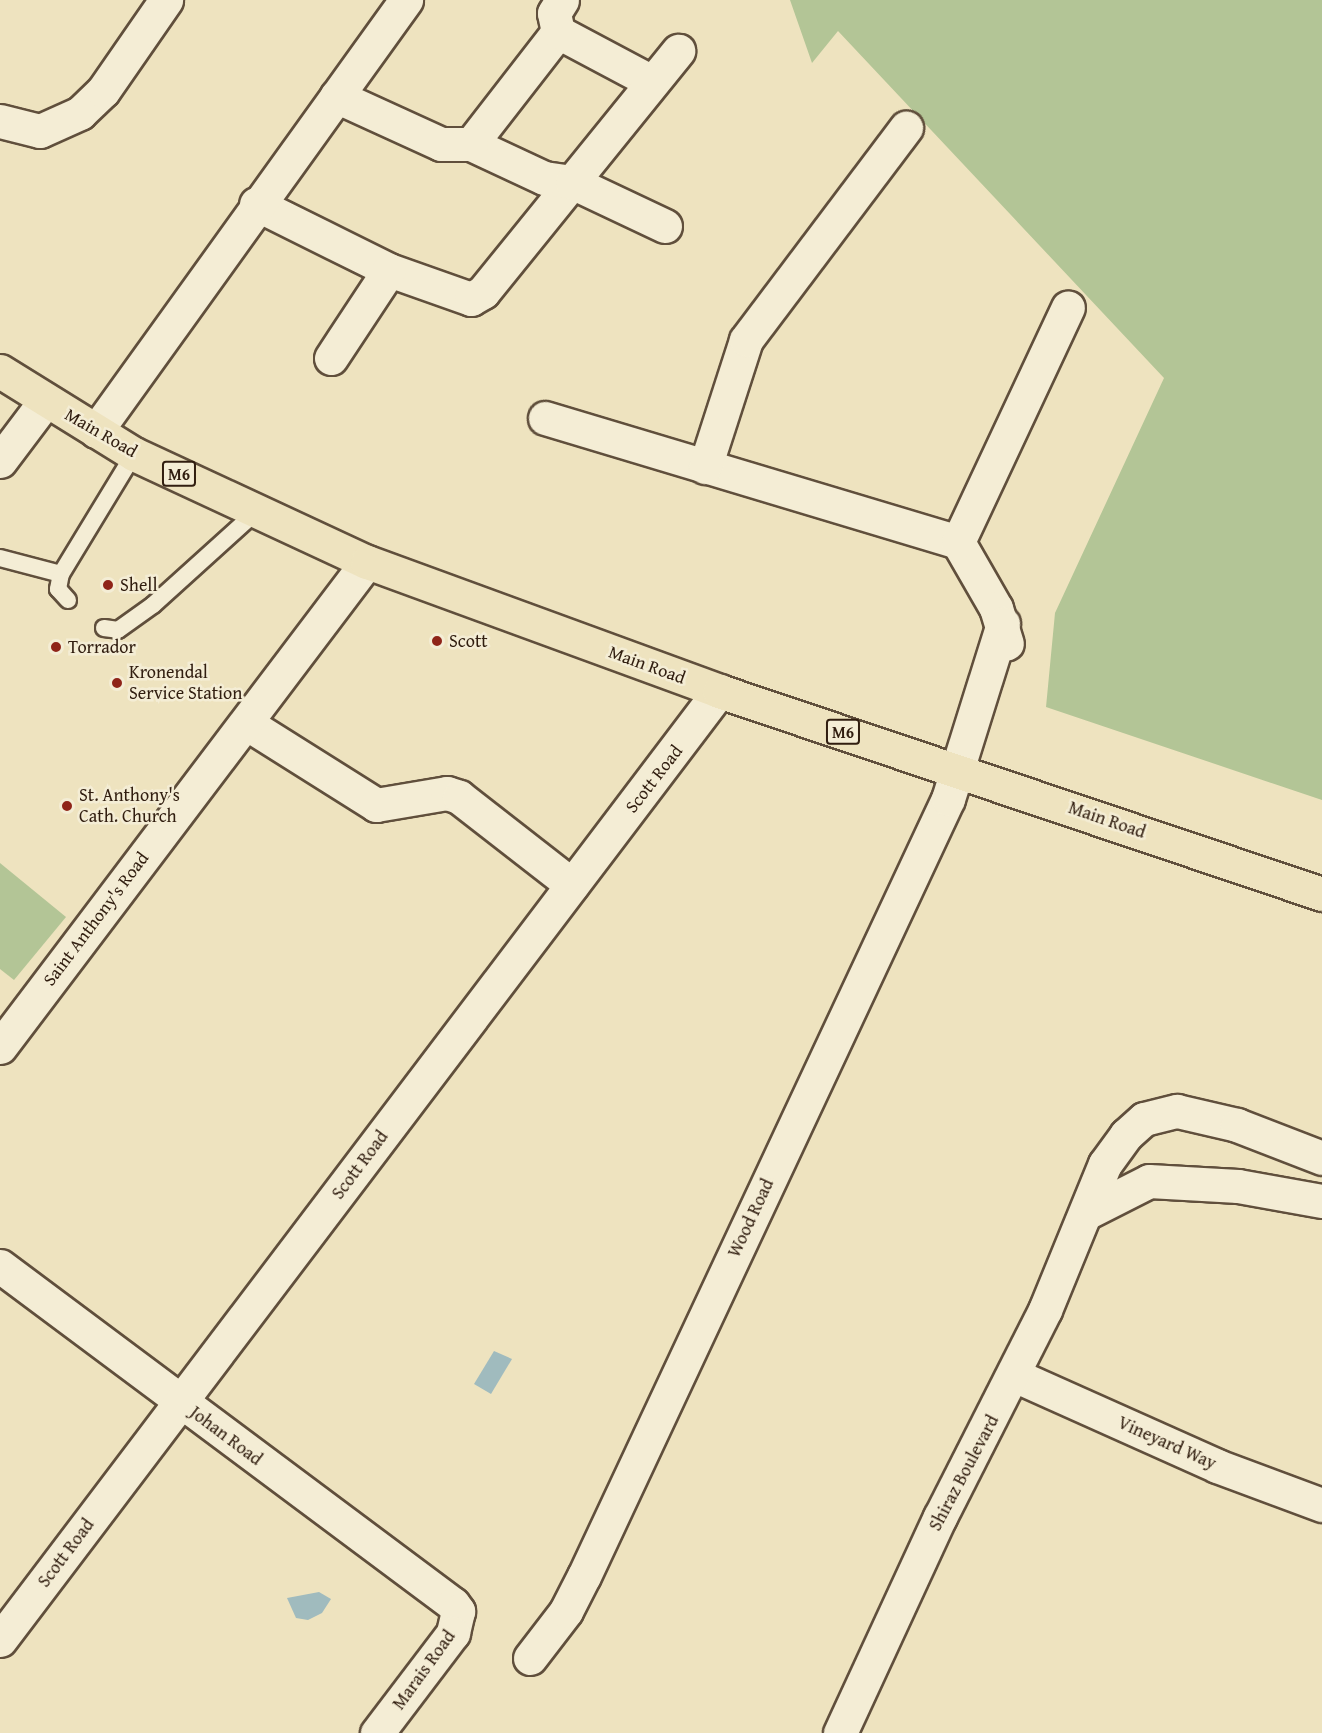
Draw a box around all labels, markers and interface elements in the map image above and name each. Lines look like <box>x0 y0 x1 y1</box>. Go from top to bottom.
street label: Main Road <box>61 404 141 462</box>
road number: M6 <box>161 461 197 487</box>
place label: Shell <box>120 574 157 596</box>
marker: Shell <box>101 578 115 592</box>
place label: Scott <box>449 630 488 652</box>
marker: Scott <box>430 634 444 648</box>
place label: Torrador <box>68 636 136 658</box>
marker: Torrador <box>49 640 63 654</box>
street label: Main Road <box>606 641 688 689</box>
place label: Kronendal Service Station <box>129 662 242 704</box>
marker: Kronendal Service Station <box>110 676 124 690</box>
road number: M6 <box>825 719 861 745</box>
street label: Scott Road <box>621 741 687 817</box>
place label: St. Anthony's Cath. Church <box>79 785 180 828</box>
street label: Main Road <box>1066 797 1148 843</box>
marker: St. Anthony's Cath. Church <box>60 799 74 813</box>
street label: Saint Anthony's Road <box>39 848 153 990</box>
street label: Scott Road <box>327 1126 393 1204</box>
street label: Wood Road <box>723 1175 779 1261</box>
street label: Johan Road <box>185 1402 267 1470</box>
street label: Shiraz Boulevard <box>924 1411 1004 1535</box>
street label: Vineyard Way <box>1114 1412 1220 1474</box>
street label: Scott Road <box>33 1514 99 1592</box>
street label: Marais Road <box>388 1626 460 1714</box>

